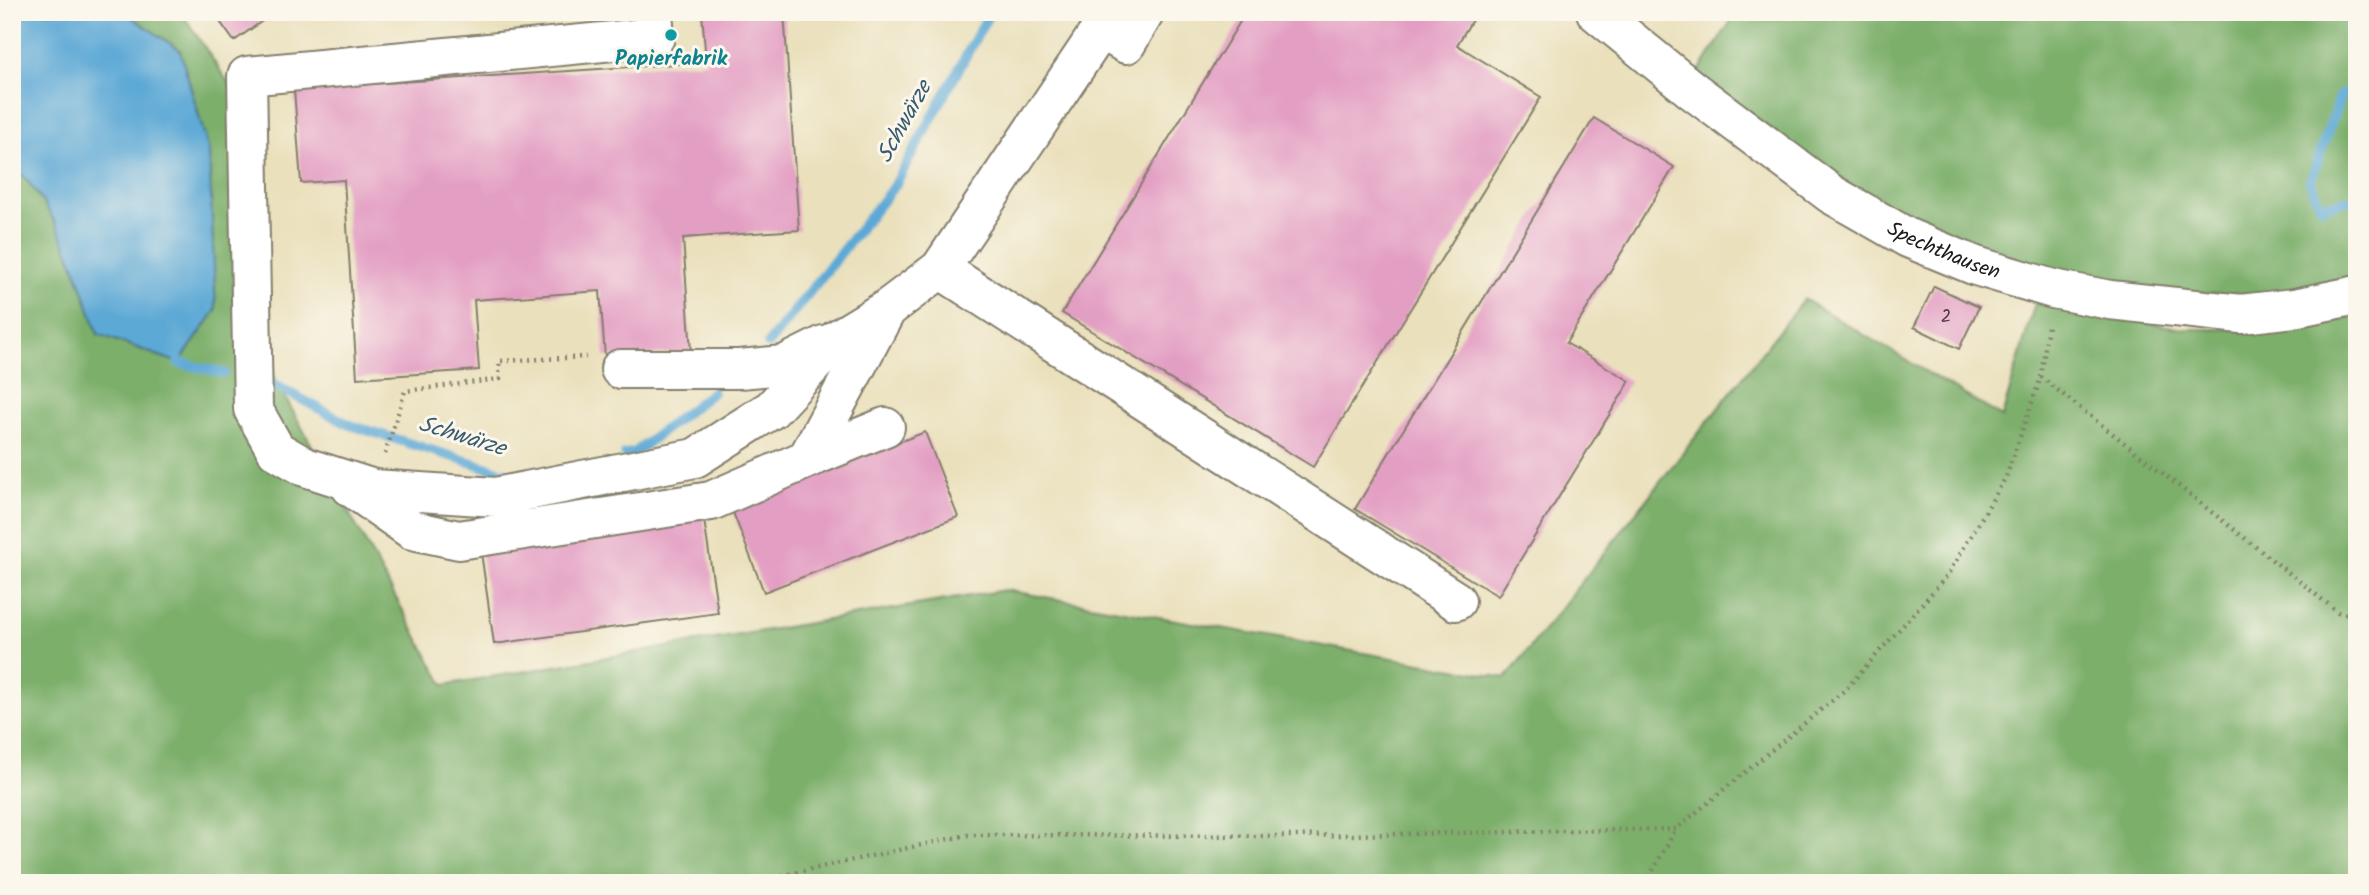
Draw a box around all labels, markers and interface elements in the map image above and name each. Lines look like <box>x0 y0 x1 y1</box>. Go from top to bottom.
marker: Papierfabrik <box>663 27 679 43</box>
place label: Papierfabrik <box>615 43 728 76</box>
water label: Schwärze <box>868 72 944 170</box>
street label: Spechthausen <box>1881 213 2004 289</box>
house number: 2 <box>1941 303 1951 332</box>
water label: Schwärze <box>414 407 512 468</box>

